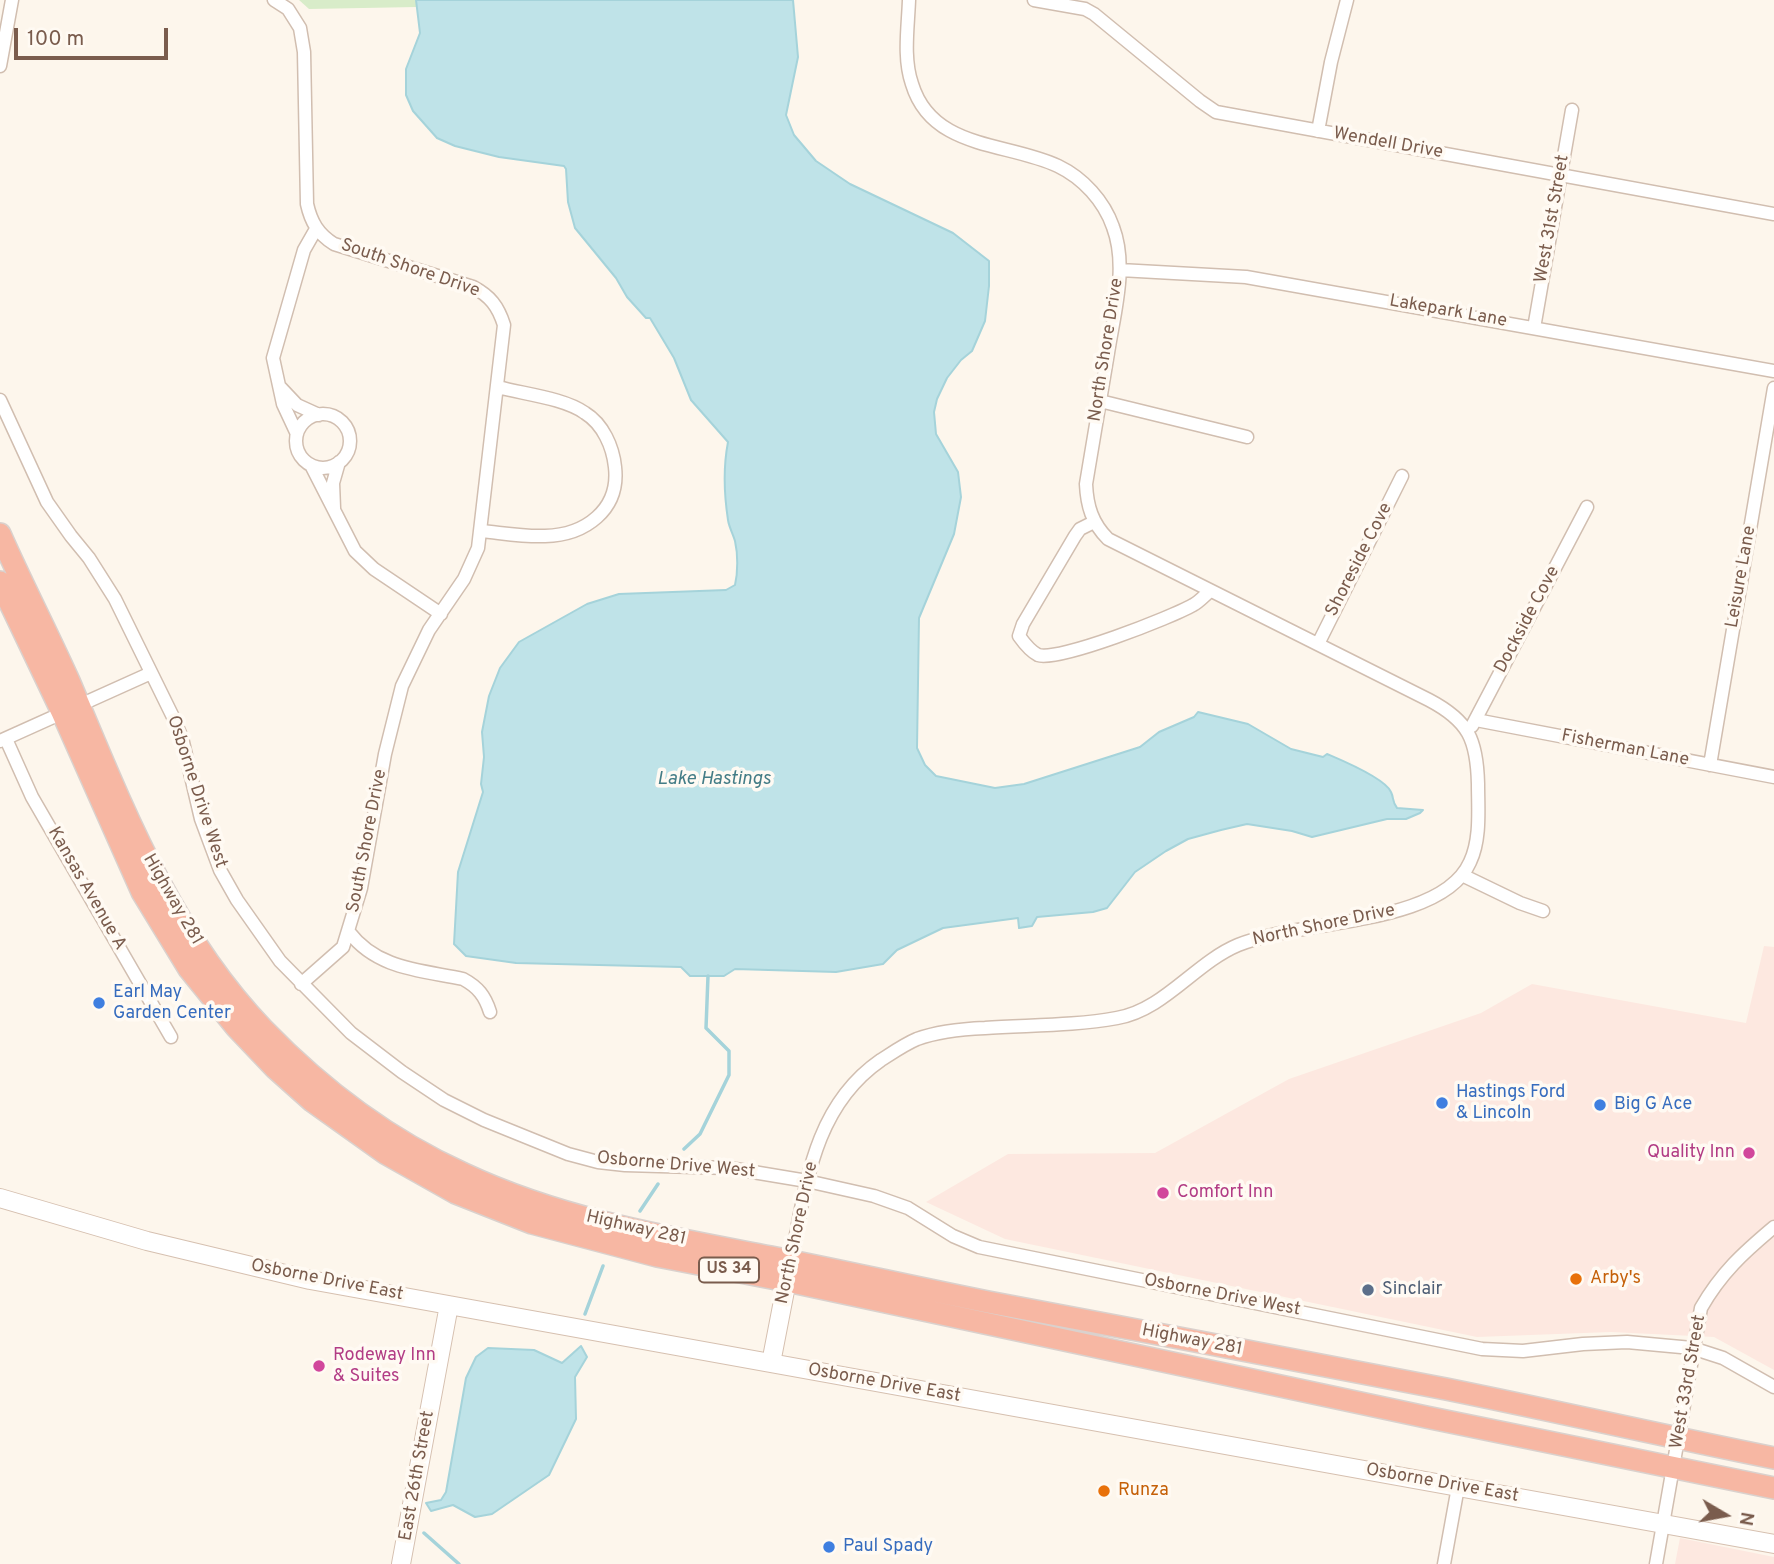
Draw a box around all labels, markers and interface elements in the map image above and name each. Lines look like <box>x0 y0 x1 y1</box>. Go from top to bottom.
scale bar <box>18 14 172 58</box>
text: 100 m <box>27 26 84 53</box>
street label: Wendell Drive <box>1331 124 1445 164</box>
street label: West 31st Street <box>1531 153 1575 285</box>
street label: South Shore Drive <box>338 235 482 303</box>
street label: North Shore Drive <box>1085 277 1129 423</box>
street label: Lakepark Lane <box>1387 291 1509 333</box>
street label: Shoreside Cove <box>1322 500 1398 620</box>
street label: Leisure Lane <box>1722 524 1762 630</box>
street label: Dockside Cove <box>1491 563 1565 677</box>
street label: Osborne Drive West <box>161 713 231 871</box>
street label: Fisherman Lane <box>1559 726 1691 772</box>
street label: South Shore Drive <box>343 767 393 915</box>
water label: Lake Hastings <box>657 769 771 791</box>
street label: Kansas Avenue A <box>42 824 130 954</box>
street label: Highway 281 <box>137 851 207 949</box>
street label: North Shore Drive <box>1251 900 1397 952</box>
place label: Earl May Garden Center <box>113 982 231 1024</box>
marker: Earl May Garden Center <box>91 995 107 1011</box>
place label: Hastings Ford & Lincoln <box>1456 1082 1565 1124</box>
place label: Big G Ace <box>1614 1094 1692 1116</box>
marker: Hastings Ford & Lincoln <box>1434 1095 1450 1111</box>
marker: Big G Ace <box>1592 1097 1608 1113</box>
place label: Quality Inn <box>1647 1142 1735 1164</box>
marker: Quality Inn <box>1741 1145 1757 1161</box>
street label: Osborne Drive West <box>596 1148 756 1184</box>
street label: North Shore Drive <box>772 1160 824 1306</box>
place label: Comfort Inn <box>1177 1182 1273 1204</box>
marker: Comfort Inn <box>1155 1185 1171 1201</box>
street label: Highway 281 <box>584 1207 688 1251</box>
street label: Osborne Drive East <box>249 1256 405 1306</box>
road number: US 34 <box>699 1258 759 1282</box>
place label: Arby's <box>1590 1268 1641 1290</box>
street label: Osborne Drive West <box>1142 1270 1302 1322</box>
marker: Arby's <box>1568 1271 1584 1287</box>
place label: Sinclair <box>1382 1279 1443 1301</box>
marker: Sinclair <box>1360 1282 1376 1298</box>
street label: West 33rd Street <box>1667 1313 1711 1451</box>
street label: Highway 281 <box>1140 1321 1244 1361</box>
place label: Rodeway Inn & Suites <box>333 1345 436 1388</box>
marker: Rodeway Inn & Suites <box>311 1358 327 1374</box>
street label: Osborne Drive East <box>806 1360 962 1408</box>
street label: East 26th Street <box>396 1409 440 1543</box>
street label: Osborne Drive East <box>1364 1460 1520 1508</box>
place label: Runza <box>1118 1480 1169 1502</box>
north arrow <box>1690 1480 1760 1550</box>
marker: Runza <box>1096 1483 1112 1499</box>
text: N <box>1733 1510 1759 1527</box>
place label: Paul Spady <box>843 1536 933 1558</box>
marker: Paul Spady <box>821 1539 837 1555</box>

